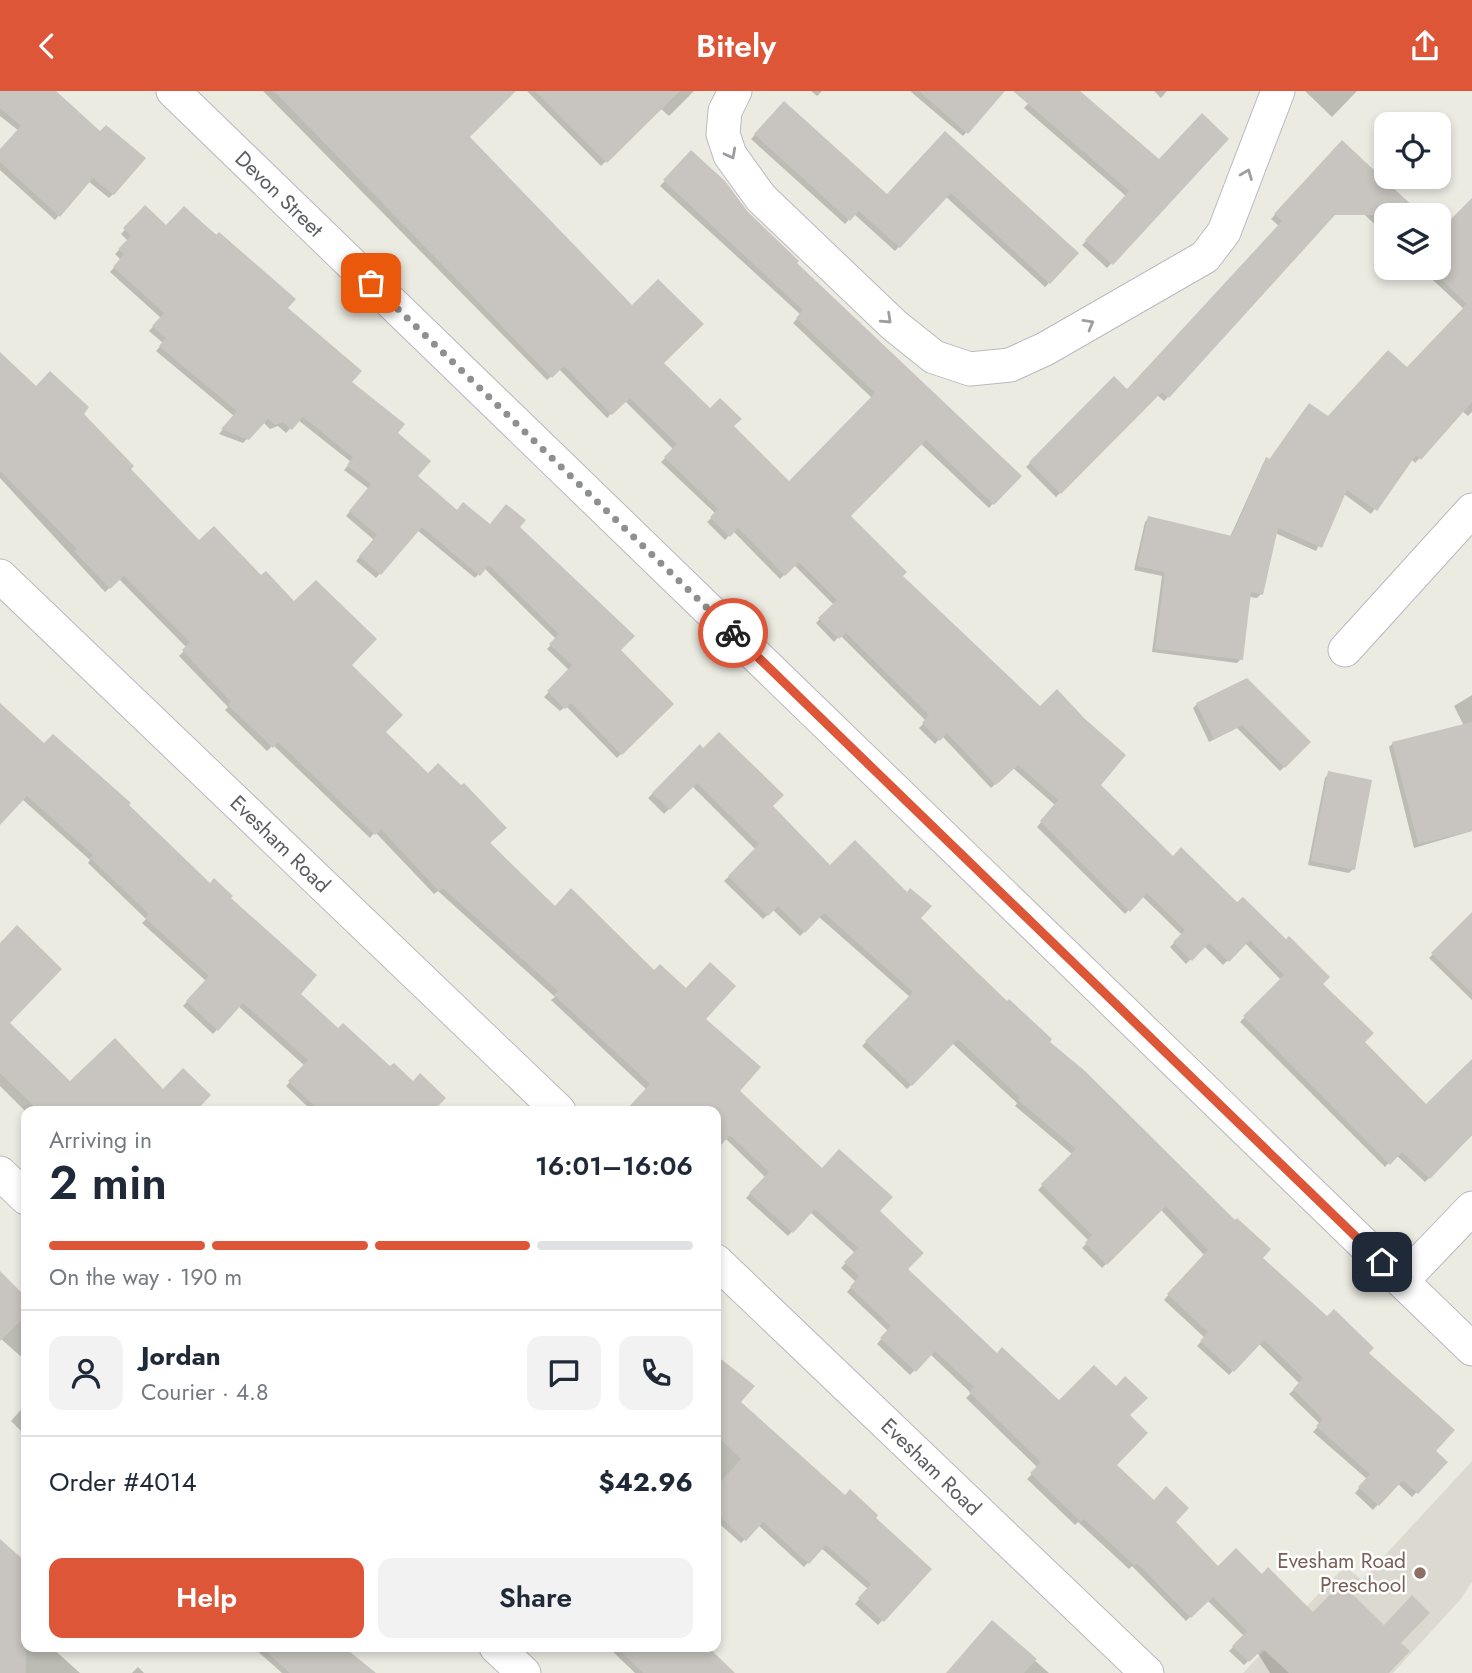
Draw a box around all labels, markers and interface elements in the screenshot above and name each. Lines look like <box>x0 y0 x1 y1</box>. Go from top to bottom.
text: Bitely <box>696 23 776 69</box>
icon: back <box>28 27 66 65</box>
icon: share <box>1406 27 1444 65</box>
map controls <box>1374 112 1451 280</box>
button: locate <box>1374 112 1451 189</box>
street label: Devon Street <box>228 144 330 244</box>
one-way arrow <box>723 147 737 160</box>
one-way arrow <box>1239 169 1253 181</box>
button: layers <box>1374 203 1451 280</box>
pin <box>341 253 401 313</box>
icon: bag <box>352 264 390 302</box>
one-way arrow <box>879 311 892 323</box>
one-way arrow <box>1082 319 1094 332</box>
courier <box>698 598 768 668</box>
icon: bike <box>714 614 752 652</box>
street label: Evesham Road <box>223 788 337 900</box>
text: Arriving in <box>49 1123 152 1157</box>
text: 16:01–16:06 <box>535 1147 693 1185</box>
text: 2 min <box>49 1150 167 1216</box>
pin <box>1352 1232 1412 1292</box>
icon: home <box>1363 1243 1401 1281</box>
text: On the way · 190 m <box>49 1260 242 1294</box>
button: person <box>49 1336 123 1410</box>
button: chat <box>527 1336 601 1410</box>
button: phone <box>619 1336 693 1410</box>
text: Jordan <box>141 1337 221 1375</box>
text: Courier · 4.8 <box>141 1375 269 1409</box>
street label: Evesham Road <box>874 1411 988 1523</box>
text: Order #4014 <box>49 1463 197 1501</box>
text: $42.96 <box>598 1463 693 1501</box>
place label: Evesham Road Preschool <box>1277 1546 1406 1600</box>
button: Help <box>49 1558 364 1638</box>
button: Share <box>378 1558 693 1638</box>
marker: Evesham Road Preschool <box>1412 1565 1428 1581</box>

